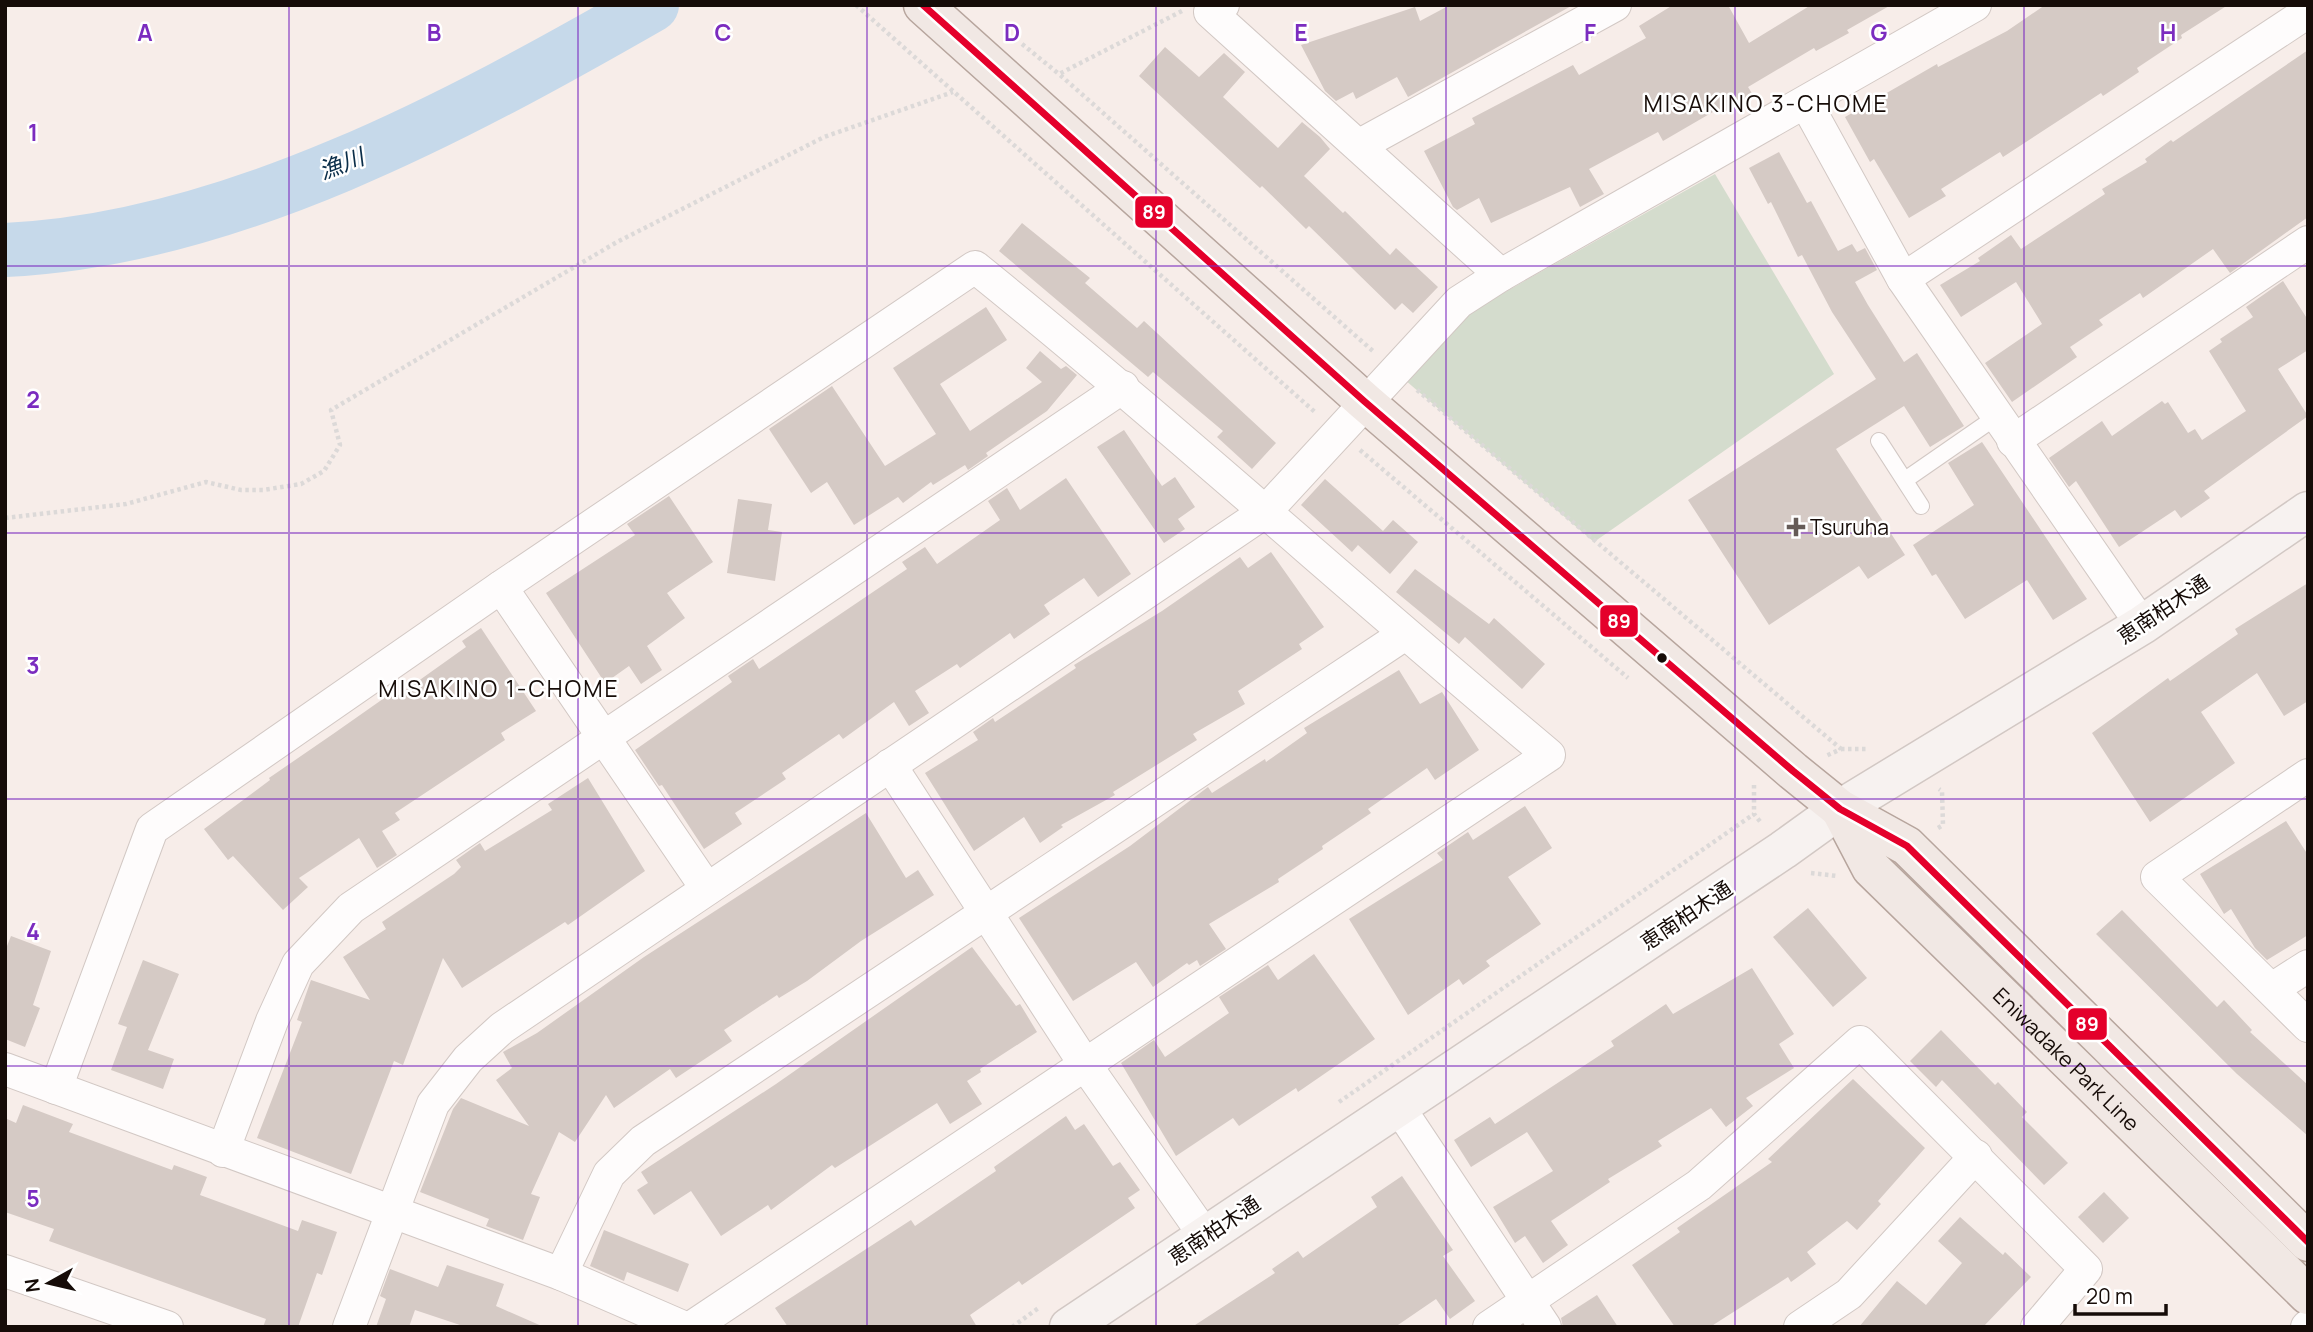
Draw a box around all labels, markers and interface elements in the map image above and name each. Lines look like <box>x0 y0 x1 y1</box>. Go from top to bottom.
text: A <box>137 16 153 48</box>
text: B <box>427 16 441 48</box>
text: C <box>715 16 732 48</box>
text: D <box>1004 16 1020 48</box>
text: E <box>1294 16 1308 48</box>
text: F <box>1584 16 1596 48</box>
text: G <box>1871 16 1888 48</box>
text: H <box>2160 16 2176 48</box>
district label: MISAKINO 3-CHOME <box>1643 87 1889 119</box>
text: 1 <box>28 116 38 148</box>
water label: 漁川 <box>314 139 371 186</box>
line badge: 89 <box>1134 195 1174 229</box>
text: 89 <box>1142 199 1166 225</box>
text: 2 <box>26 383 40 415</box>
place label: Tsuruha <box>1810 513 1889 541</box>
marker: Tsuruha <box>1788 519 1804 535</box>
street label: 恵南柏木通 <box>2112 568 2214 650</box>
line badge: 89 <box>1599 604 1639 638</box>
text: 89 <box>1607 608 1631 634</box>
text: 3 <box>26 649 40 681</box>
unlabelled marker <box>1655 651 1669 665</box>
district label: MISAKINO 1-CHOME <box>378 672 620 704</box>
street label: 恵南柏木通 <box>1635 874 1737 956</box>
text: 4 <box>26 915 40 947</box>
street label: Eniwadake Park Line <box>1987 981 2146 1137</box>
line badge: 89 <box>2067 1007 2108 1041</box>
text: 89 <box>2075 1011 2099 1037</box>
text: 5 <box>26 1182 40 1214</box>
street label: 恵南柏木通 <box>1163 1189 1265 1271</box>
north arrow <box>14 1248 84 1318</box>
scale bar <box>2075 1272 2166 1316</box>
text: N <box>18 1277 46 1294</box>
text: 20 m <box>2086 1282 2133 1310</box>

